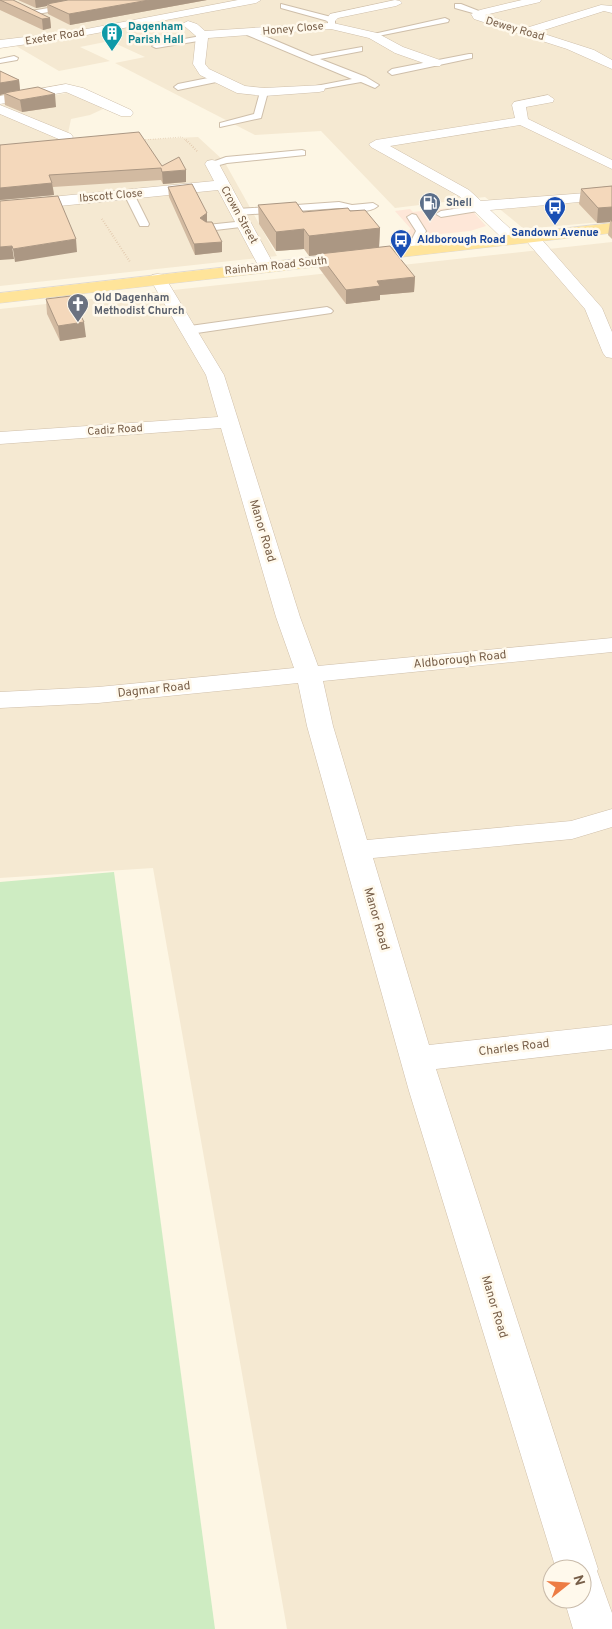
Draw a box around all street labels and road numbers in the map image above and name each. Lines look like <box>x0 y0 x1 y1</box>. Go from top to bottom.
street label: Dewey Road <box>484 14 546 44</box>
street label: Honey Close <box>262 19 324 39</box>
street label: Exeter Road <box>24 25 86 49</box>
street label: Crown Street <box>217 184 261 246</box>
street label: Ibscott Close <box>79 186 143 206</box>
street label: Rainham Road South <box>224 254 328 278</box>
street label: Cadiz Road <box>87 421 143 439</box>
street label: Manor Road <box>245 498 279 564</box>
street label: Aldborough Road <box>413 647 507 673</box>
street label: Dagmar Road <box>117 678 191 702</box>
street label: Manor Road <box>359 886 393 952</box>
street label: Charles Road <box>478 1036 550 1060</box>
street label: Manor Road <box>477 1274 511 1340</box>

